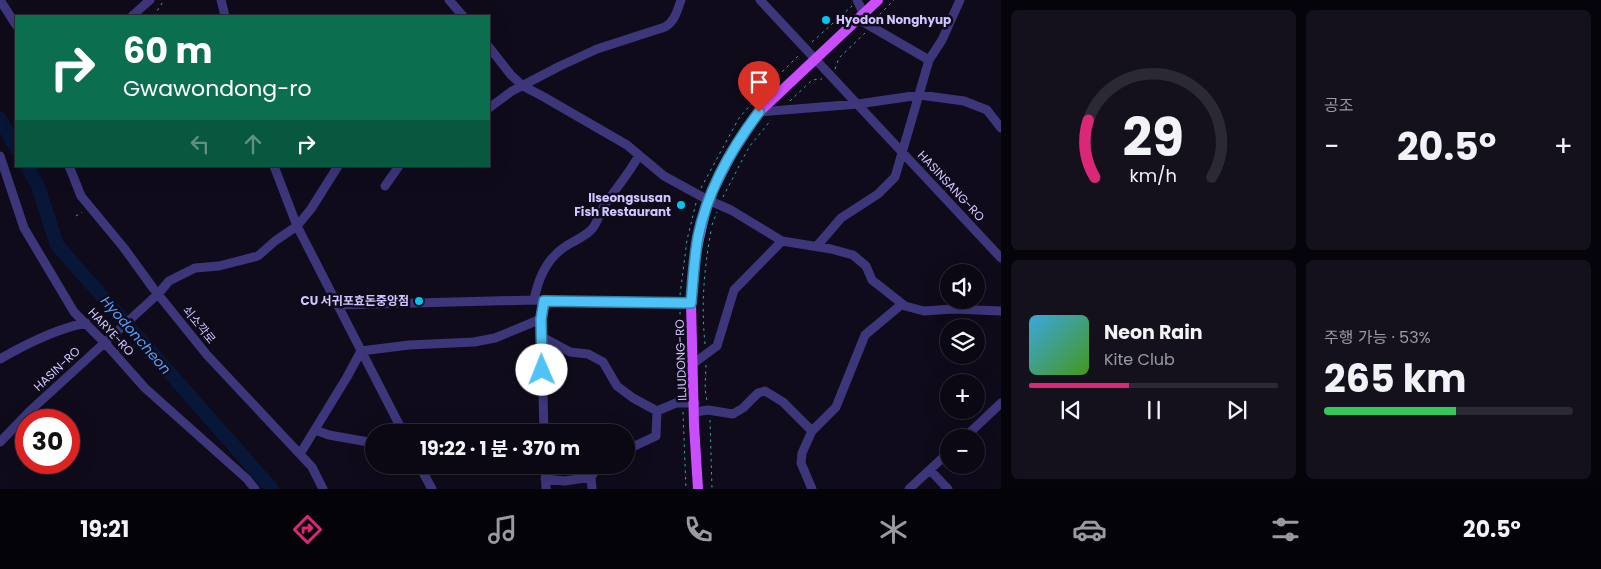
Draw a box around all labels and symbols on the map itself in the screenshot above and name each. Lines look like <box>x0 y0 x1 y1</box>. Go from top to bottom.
place label: Hyodon Nonghyup <box>836 11 951 28</box>
marker: Hyodon Nonghyup <box>820 14 832 26</box>
pin <box>738 61 780 112</box>
street label: HASINSANG-RO <box>914 147 989 225</box>
place label: Ilseongsusan Fish Restaurant <box>574 189 671 220</box>
marker: Ilseongsusan Fish Restaurant <box>675 199 687 211</box>
water label: Hyodoncheon <box>96 291 176 379</box>
place label: CU 서귀포효돈중앙점 <box>301 292 409 309</box>
marker: CU 서귀포효돈중앙점 <box>413 295 425 307</box>
street label: 쇠소깍로 <box>179 302 220 347</box>
street label: HARYE-RO <box>85 304 138 359</box>
street label: ILJUDONG-RO <box>671 319 690 401</box>
street label: HASIN-RO <box>30 343 84 395</box>
position arrow <box>515 343 567 395</box>
speed limit sign: 30 <box>15 409 80 474</box>

